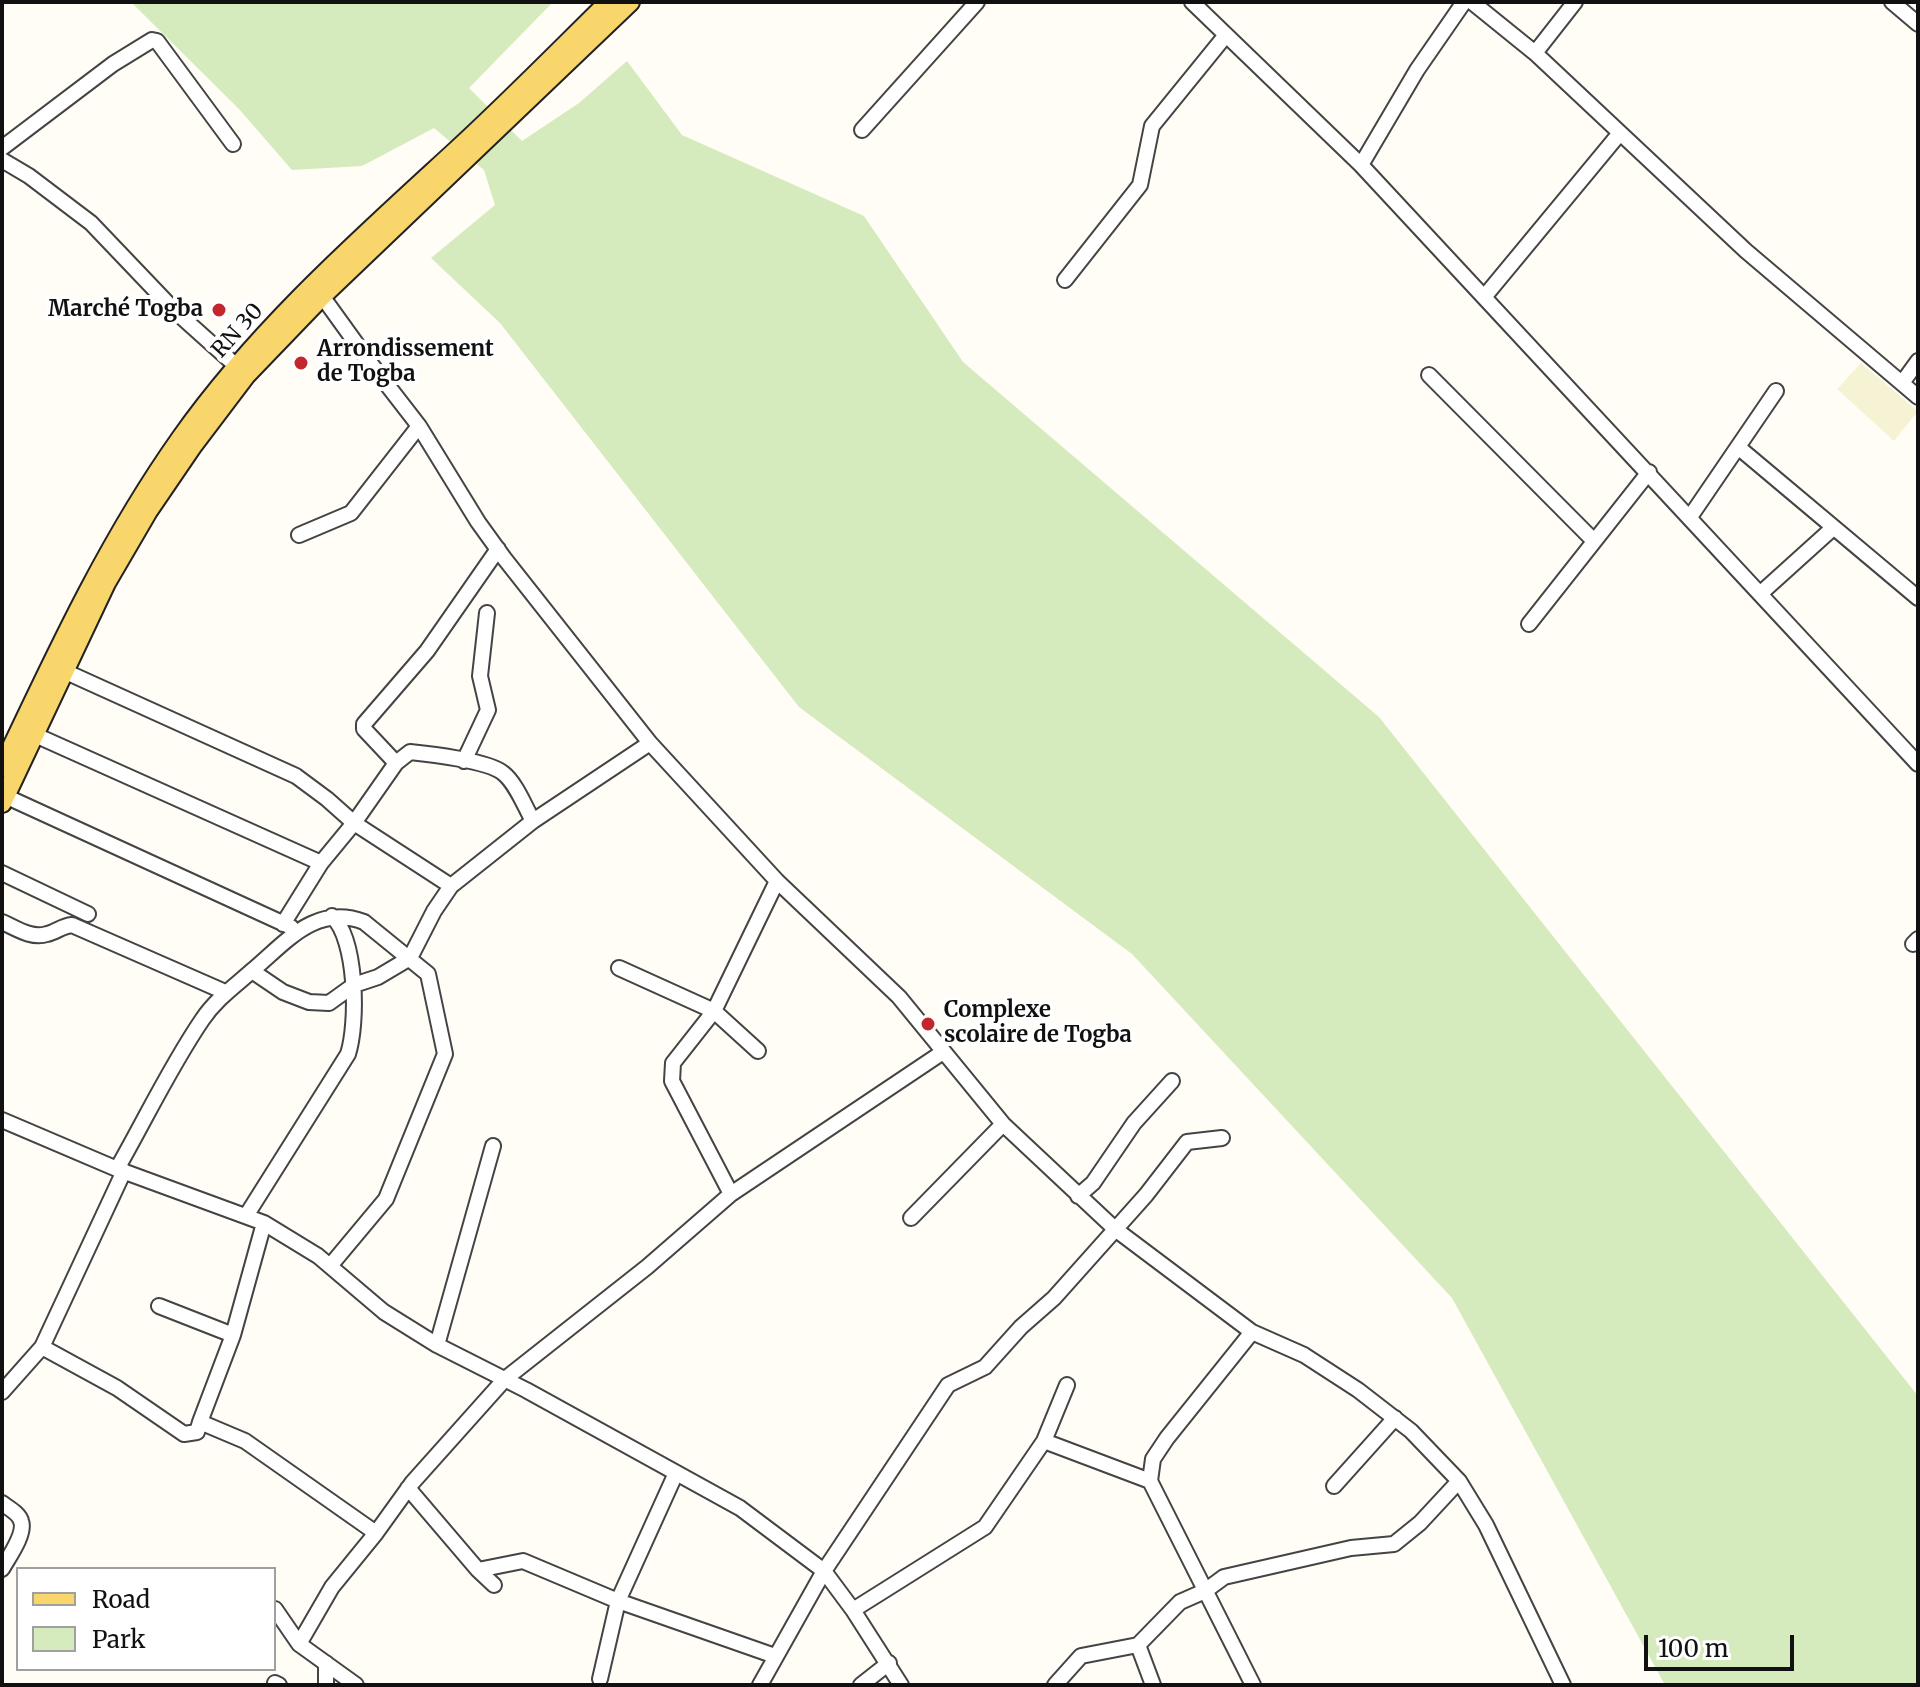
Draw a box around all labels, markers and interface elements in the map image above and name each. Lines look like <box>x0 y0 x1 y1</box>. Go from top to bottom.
place label: Marché Togba <box>48 297 203 323</box>
street label: RN 30 <box>207 298 269 364</box>
marker: Marché Togba <box>210 301 228 319</box>
place label: Arrondissement de Togba <box>317 337 494 388</box>
marker: Arrondissement de Togba <box>292 354 310 372</box>
place label: Complexe scolaire de Togba <box>944 998 1132 1050</box>
marker: Complexe scolaire de Togba <box>919 1015 937 1033</box>
legend <box>16 1567 276 1671</box>
text: Road <box>92 1584 150 1615</box>
scale bar <box>1648 1619 1798 1669</box>
text: Park <box>92 1624 145 1655</box>
text: 100 m <box>1658 1633 1728 1664</box>

